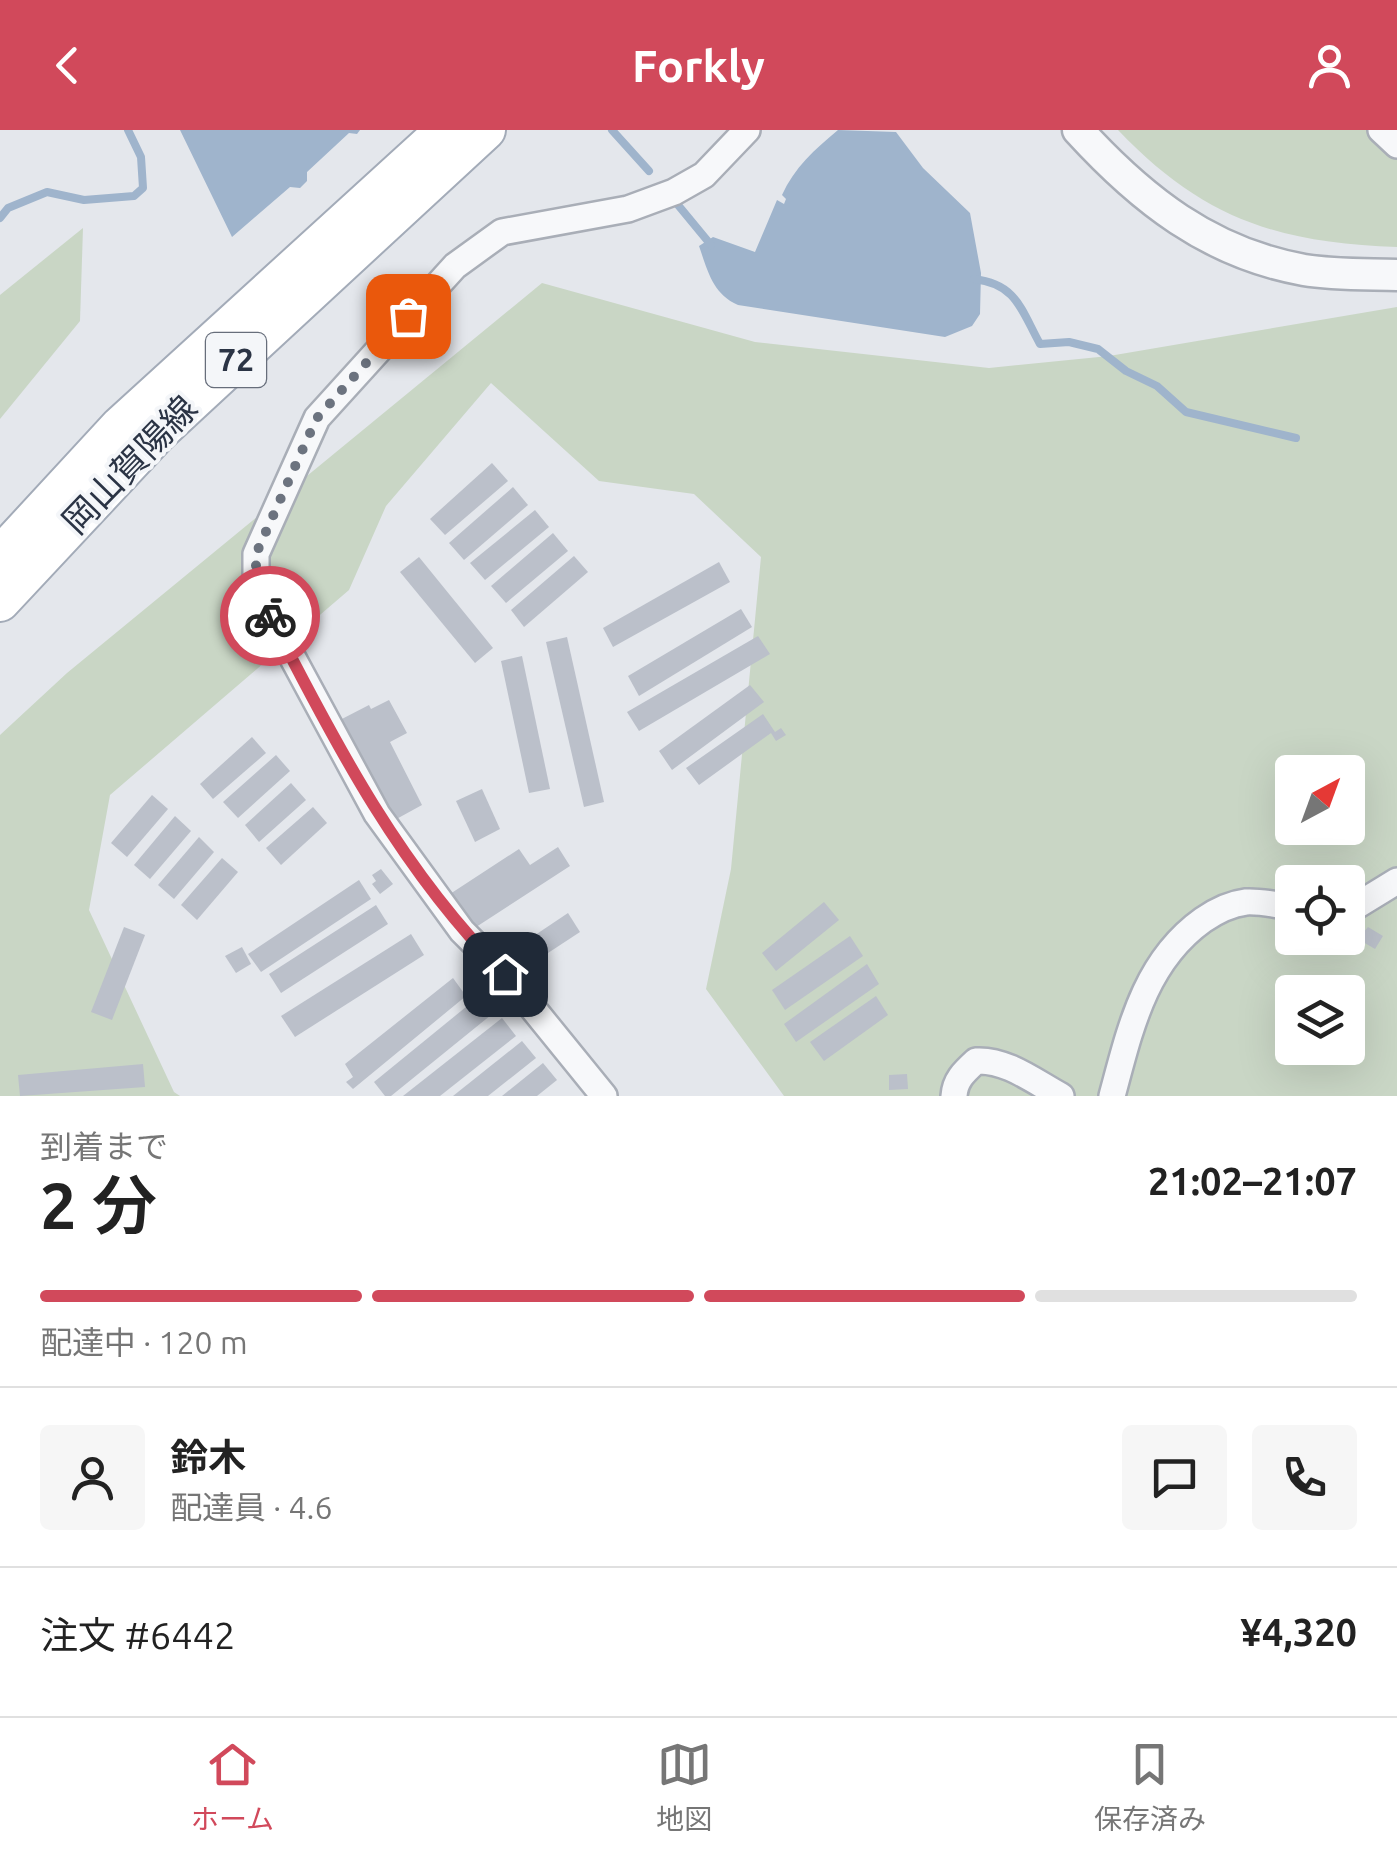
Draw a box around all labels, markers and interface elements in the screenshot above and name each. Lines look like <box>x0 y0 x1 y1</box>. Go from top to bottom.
icon: back <box>40 38 95 93</box>
icon: person <box>1302 38 1357 93</box>
text: Forkly <box>632 40 765 91</box>
pin <box>366 274 451 359</box>
icon: bag <box>381 289 436 344</box>
road number: 72 <box>206 333 266 387</box>
street label: 岡山賀陽線 <box>54 387 204 541</box>
courier <box>220 566 320 666</box>
icon: bike <box>243 589 298 644</box>
north arrow <box>1275 755 1365 845</box>
map controls <box>1275 755 1365 1065</box>
button: locate <box>1275 865 1365 955</box>
pin <box>463 932 548 1017</box>
icon: home <box>478 947 533 1002</box>
button: layers <box>1275 975 1365 1065</box>
text: 到着まで <box>40 1128 168 1164</box>
text: 21:02–21:07 <box>1148 1160 1357 1202</box>
text: 2 分 <box>40 1168 157 1241</box>
text: 配達中 · 120 m <box>40 1324 248 1360</box>
button: person <box>40 1425 145 1530</box>
button: chat <box>1122 1425 1227 1530</box>
button: phone <box>1252 1425 1357 1530</box>
text: 鈴木 <box>170 1436 246 1478</box>
text: 配達員 · 4.6 <box>170 1489 333 1525</box>
text: ¥4,320 <box>1240 1611 1357 1653</box>
text: 注文 #6442 <box>40 1614 235 1656</box>
tab: ホーム <box>191 1737 274 1837</box>
tab: 地図 <box>656 1737 712 1837</box>
tab: 保存済み <box>1094 1737 1206 1837</box>

